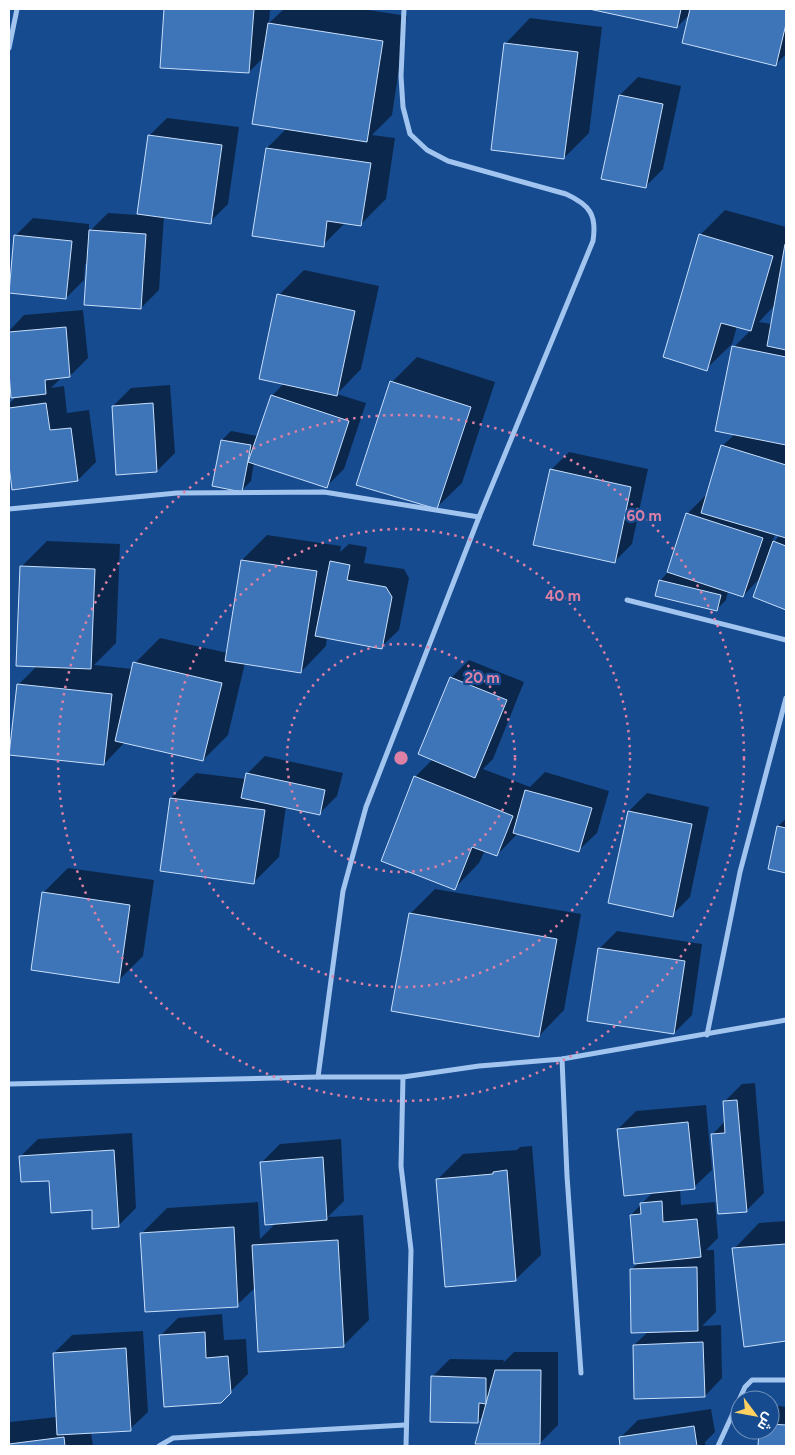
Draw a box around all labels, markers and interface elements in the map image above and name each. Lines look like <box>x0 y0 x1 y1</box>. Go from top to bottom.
text: 60 m <box>626 507 662 525</box>
text: 40 m <box>545 587 581 605</box>
text: 20 m <box>464 669 500 687</box>
centre of rings <box>392 749 410 767</box>
north arrow <box>730 1390 780 1440</box>
text: ش <box>754 1410 778 1434</box>

